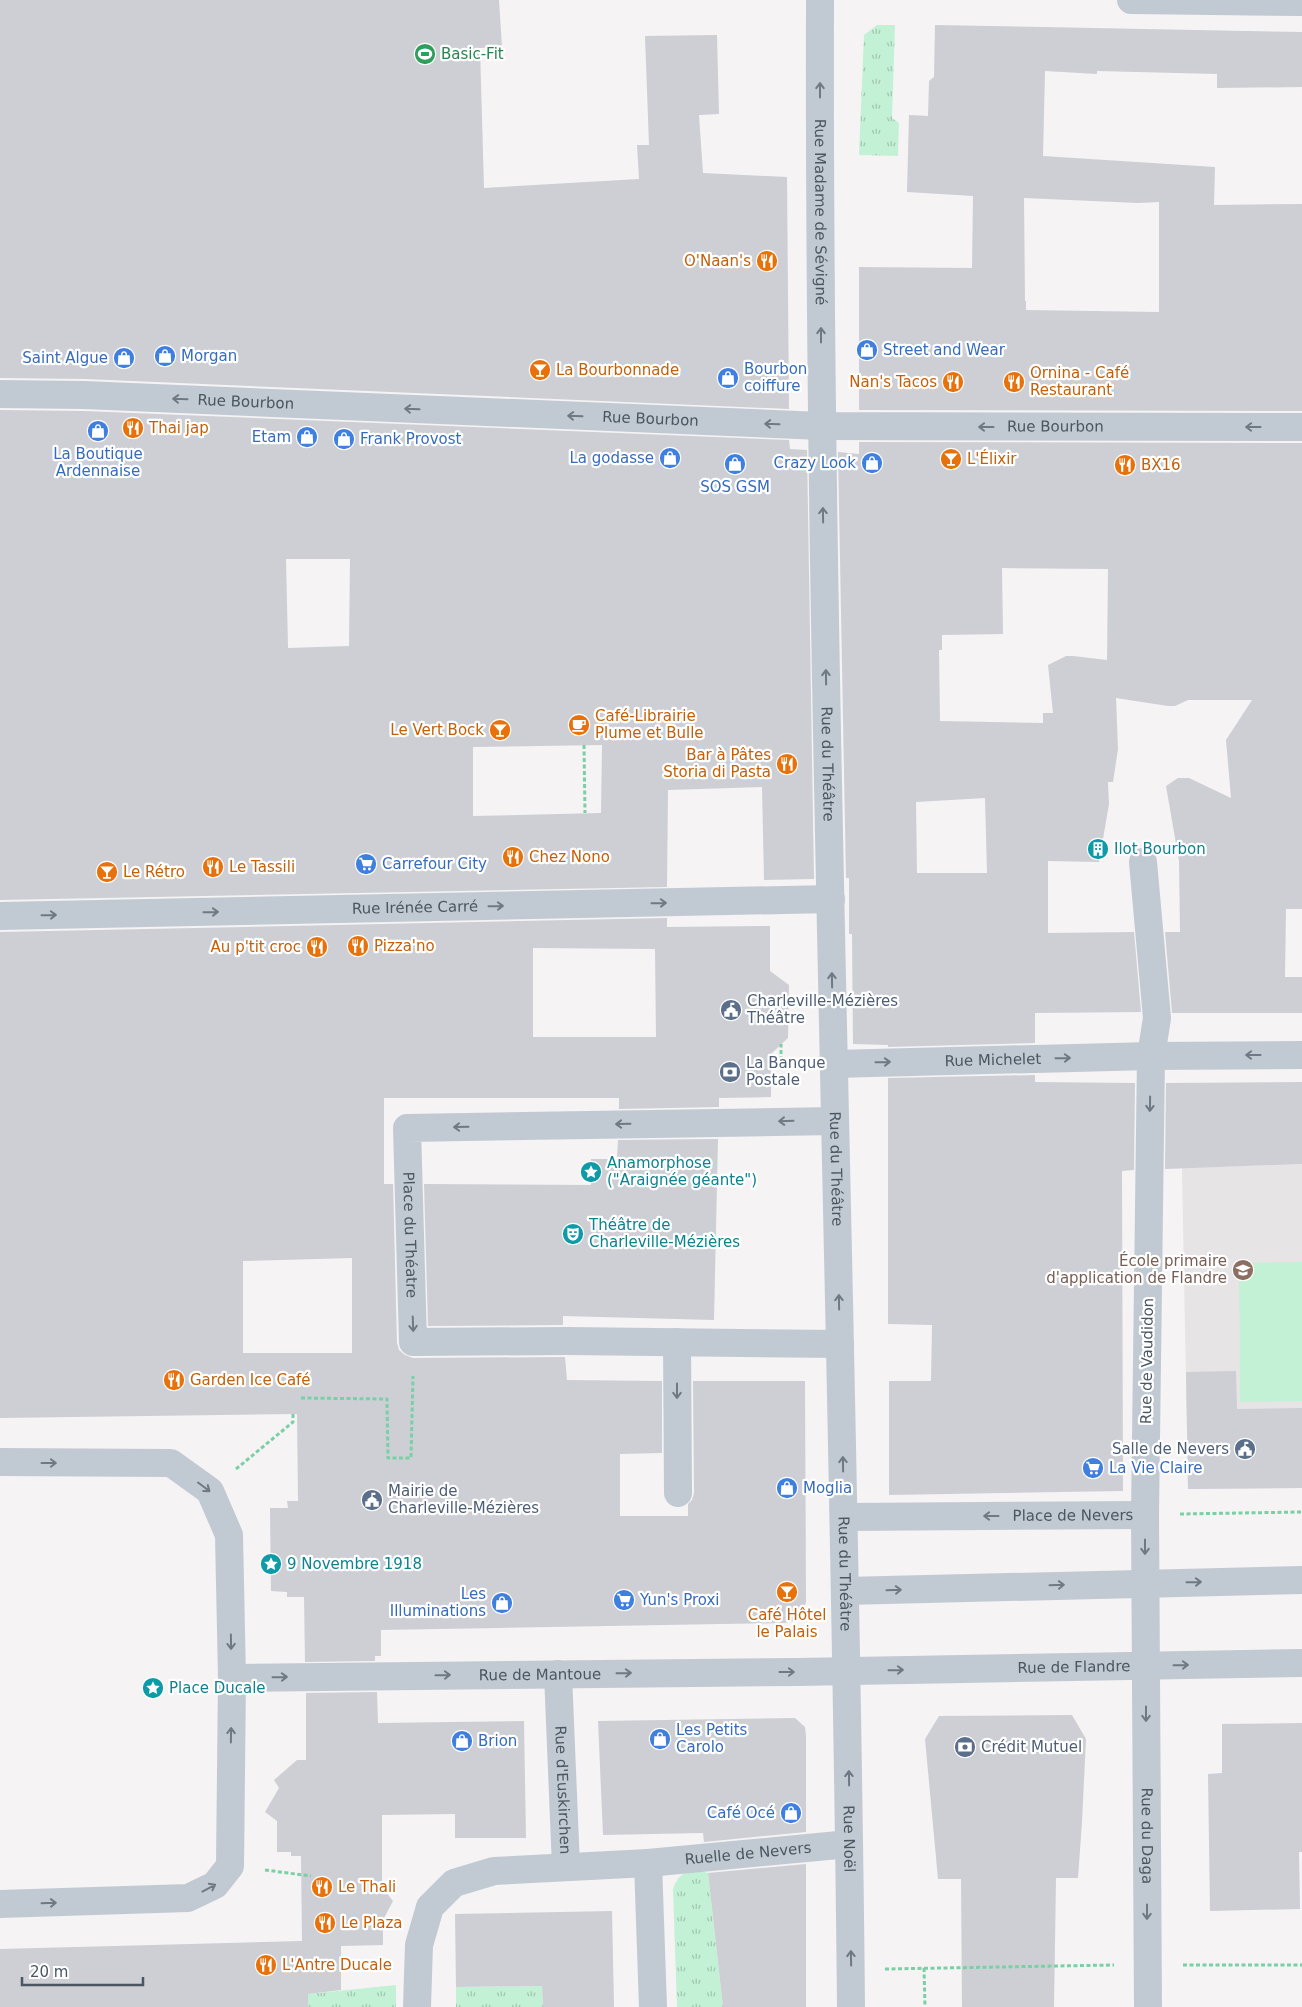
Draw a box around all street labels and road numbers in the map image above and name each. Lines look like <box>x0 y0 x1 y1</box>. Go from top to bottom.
street label: Rue Madame de Sévigné <box>811 119 830 305</box>
street label: Rue Bourbon <box>197 391 295 413</box>
street label: Rue Bourbon <box>602 408 699 430</box>
street label: Rue Bourbon <box>1007 417 1104 436</box>
street label: Rue du Théâtre <box>817 706 838 822</box>
street label: Rue Irénée Carré <box>352 897 478 918</box>
street label: Rue Michelet <box>944 1050 1042 1070</box>
street label: Rue du Théâtre <box>826 1111 846 1227</box>
street label: Place du Théatre <box>399 1171 421 1298</box>
street label: Rue de Vaudidon <box>1137 1298 1157 1424</box>
street label: Place de Nevers <box>1013 1506 1134 1525</box>
street label: Rue du Théâtre <box>835 1516 855 1632</box>
street label: Rue de Flandre <box>1017 1657 1131 1677</box>
street label: Rue de Mantoue <box>479 1665 601 1684</box>
street label: Rue d'Euskirchen <box>551 1725 574 1855</box>
street label: Rue du Daga <box>1138 1787 1156 1884</box>
street label: Rue Noël <box>840 1805 859 1872</box>
street label: Ruelle de Nevers <box>684 1839 812 1868</box>

